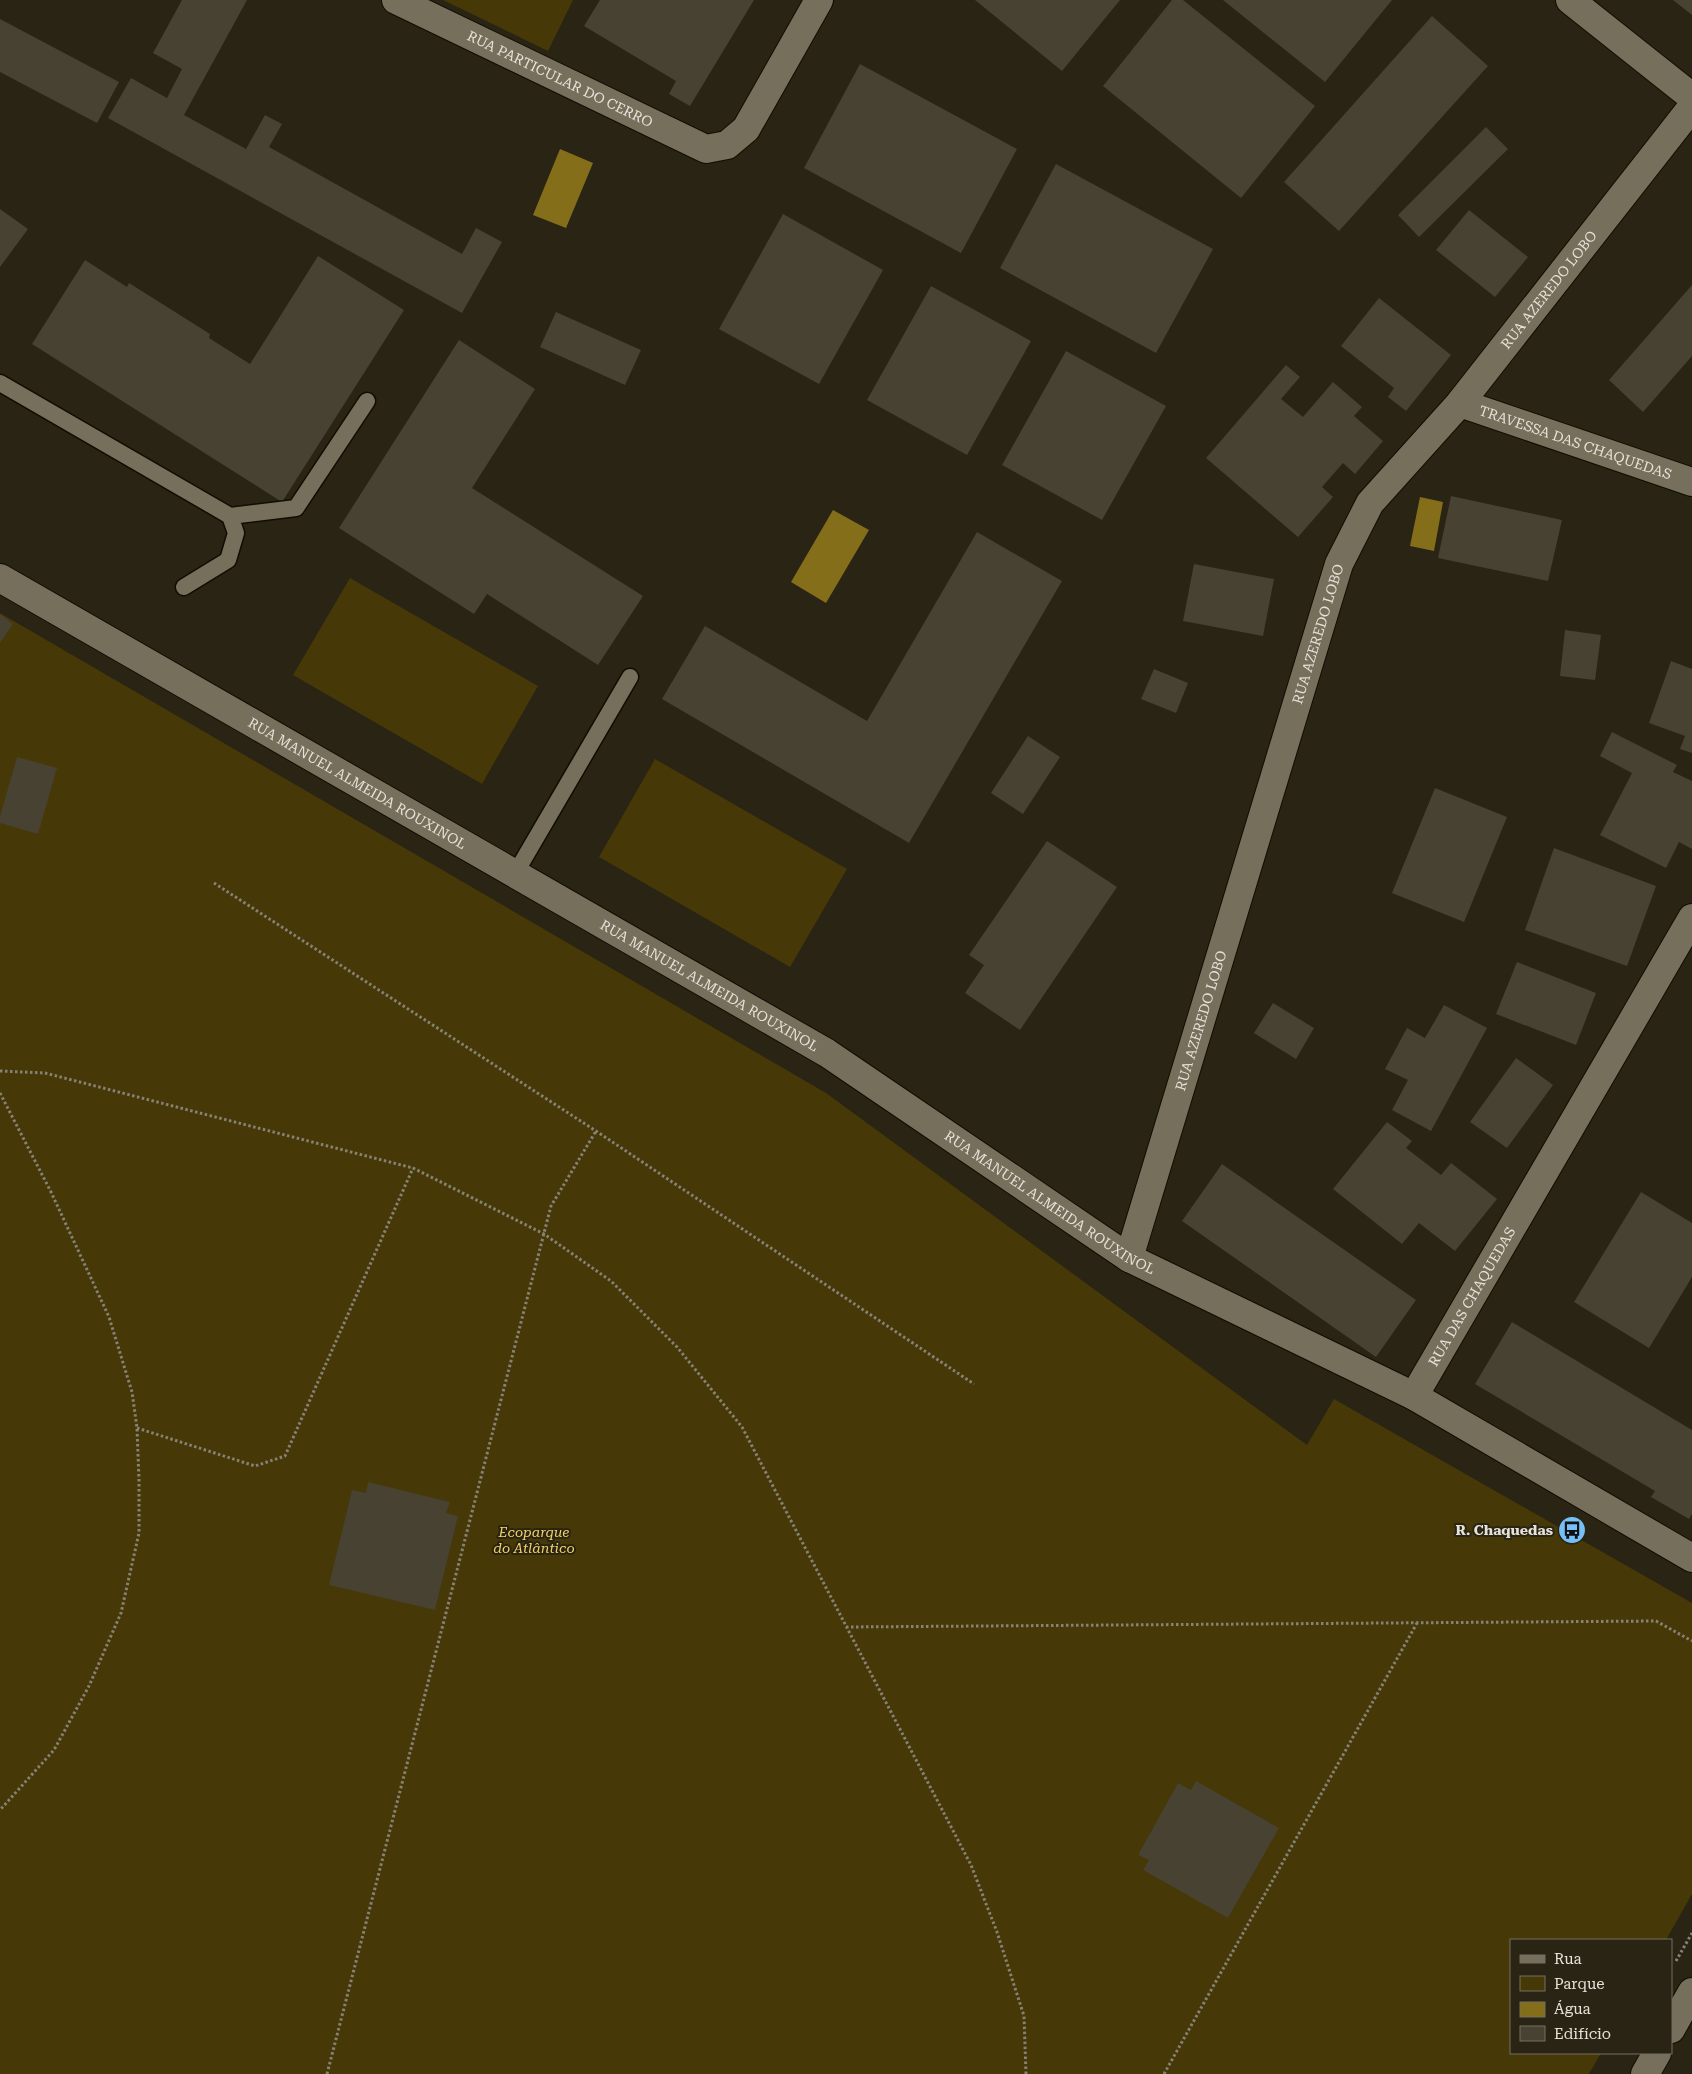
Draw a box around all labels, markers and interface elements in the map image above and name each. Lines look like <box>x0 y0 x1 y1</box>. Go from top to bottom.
street label: RUA PARTICULAR DO CERRO <box>465 27 655 130</box>
street label: RUA AZEREDO LOBO <box>1498 227 1600 352</box>
street label: TRAVESSA DAS CHAQUEDAS <box>1477 402 1674 483</box>
street label: RUA AZEREDO LOBO <box>1289 562 1347 706</box>
street label: RUA MANUEL ALMEIDA ROUXINOL <box>245 714 469 852</box>
street label: RUA MANUEL ALMEIDA ROUXINOL <box>597 917 821 1054</box>
street label: RUA AZEREDO LOBO <box>1172 949 1230 1093</box>
street label: RUA MANUEL ALMEIDA ROUXINOL <box>942 1127 1158 1277</box>
street label: RUA DAS CHAQUEDAS <box>1425 1224 1519 1369</box>
bus stop icon: R. Chaquedas <box>1557 1515 1587 1545</box>
place label: R. Chaquedas <box>1456 1522 1553 1538</box>
park label: Ecoparque do Atlântico <box>493 1524 575 1556</box>
legend <box>1510 1939 1672 2054</box>
text: Rua <box>1554 1950 1582 1968</box>
text: Parque <box>1554 1975 1605 1993</box>
text: Água <box>1554 2000 1591 2018</box>
text: Edifício <box>1554 2025 1611 2043</box>

